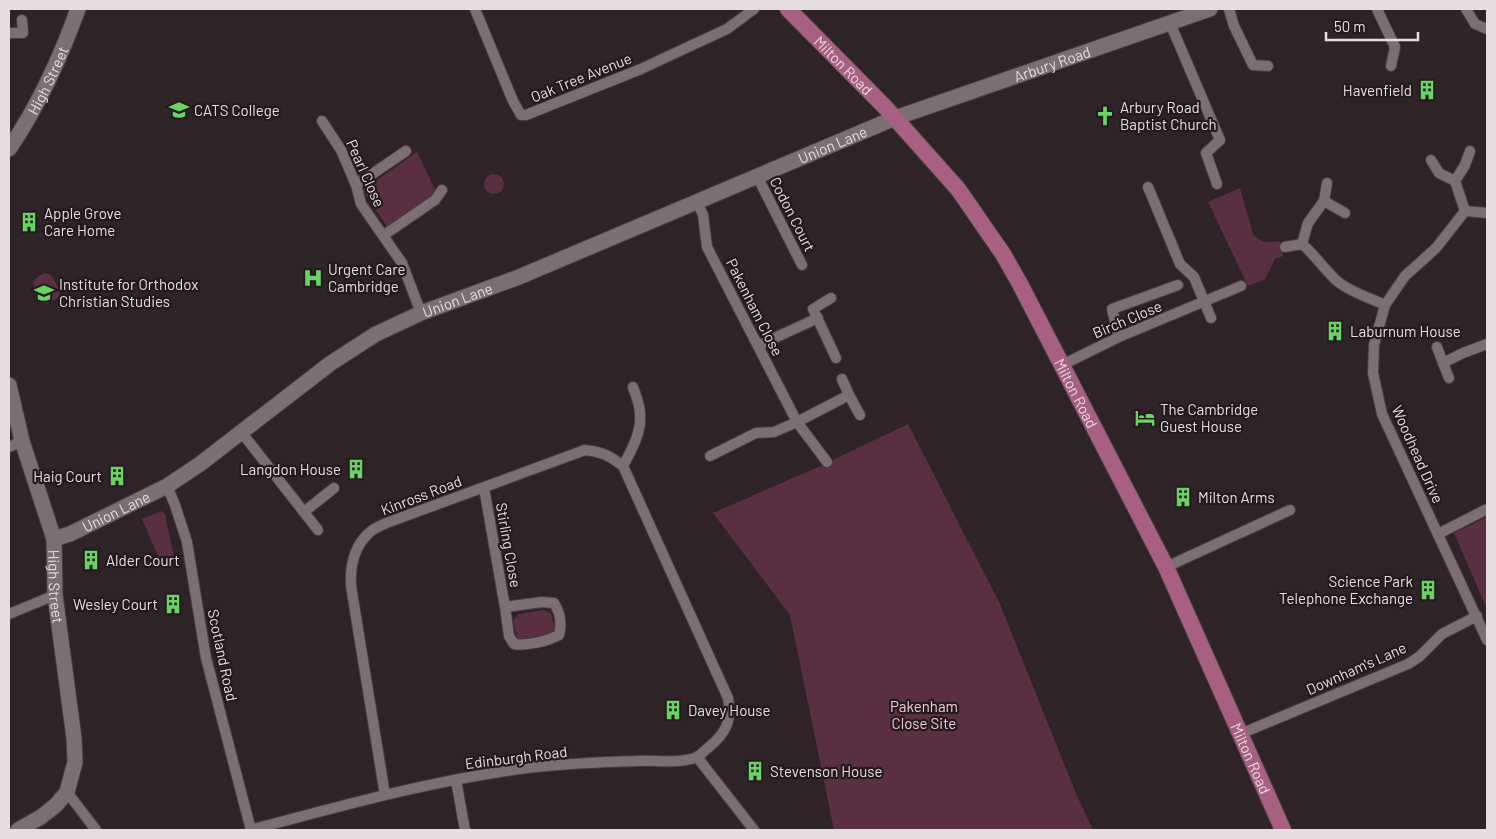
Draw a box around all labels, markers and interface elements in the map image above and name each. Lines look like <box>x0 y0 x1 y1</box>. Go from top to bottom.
scale bar <box>1326 10 1418 42</box>
text: 50 m <box>1334 17 1366 35</box>
street label: Milton Road <box>811 32 877 98</box>
street label: Arbury Road <box>1011 42 1093 85</box>
street label: High Street <box>23 43 72 118</box>
street label: Oak Tree Avenue <box>528 49 634 105</box>
building icon: Havenfield <box>1416 79 1438 101</box>
place label: Havenfield <box>1343 81 1412 99</box>
place label: Arbury Road Baptist Church <box>1120 98 1217 133</box>
school or university icon: CATS College <box>168 99 190 121</box>
place label: CATS College <box>194 101 280 119</box>
church icon: Arbury Road Baptist Church <box>1094 105 1116 127</box>
street label: Union Lane <box>795 122 870 167</box>
street label: Pearl Close <box>343 136 389 210</box>
street label: Codon Court <box>767 174 819 254</box>
place label: Apple Grove Care Home <box>44 204 121 239</box>
building icon: Apple Grove Care Home <box>18 211 40 233</box>
street label: Pakenham Close <box>723 255 787 359</box>
place label: Urgent Care Cambridge <box>328 260 406 295</box>
hospital icon: Urgent Care Cambridge <box>302 267 324 289</box>
place label: Institute for Orthodox Christian Studies <box>59 275 198 310</box>
street label: Union Lane <box>420 279 495 321</box>
school or university icon: Institute for Orthodox Christian Studies <box>33 282 55 304</box>
street label: Birch Close <box>1090 296 1164 342</box>
building icon: Laburnum House <box>1324 320 1346 342</box>
place label: Laburnum House <box>1350 322 1461 340</box>
street label: Milton Road <box>1051 355 1102 431</box>
place label: The Cambridge Guest House <box>1160 400 1258 435</box>
street label: Woodhead Drive <box>1388 402 1448 506</box>
hotel icon: The Cambridge Guest House <box>1134 407 1156 429</box>
building icon: Langdon House <box>345 458 367 480</box>
place label: Langdon House <box>240 460 341 478</box>
building icon: Haig Court <box>106 465 128 487</box>
place label: Haig Court <box>33 467 102 485</box>
street label: Kinross Road <box>378 471 464 519</box>
building icon: Milton Arms <box>1172 486 1194 508</box>
street label: Union Lane <box>79 487 153 536</box>
place label: Milton Arms <box>1198 488 1275 506</box>
street label: Stirling Close <box>493 501 525 589</box>
street label: High Street <box>45 549 68 624</box>
building icon: Alder Court <box>80 549 102 571</box>
place label: Alder Court <box>106 551 180 569</box>
place label: Science Park Telephone Exchange <box>1279 572 1413 607</box>
building icon: Science Park Telephone Exchange <box>1417 579 1439 601</box>
building icon: Wesley Court <box>162 593 184 615</box>
place label: Wesley Court <box>73 595 158 613</box>
street label: Scotland Road <box>204 607 242 703</box>
street label: Downham's Lane <box>1303 638 1409 698</box>
park label: Pakenham Close Site <box>890 697 958 732</box>
building icon: Davey House <box>662 699 684 721</box>
place label: Davey House <box>688 701 771 719</box>
street label: Milton Road <box>1227 720 1275 797</box>
street label: Edinburgh Road <box>464 742 568 772</box>
building icon: Stevenson House <box>744 760 766 782</box>
place label: Stevenson House <box>770 762 882 780</box>

